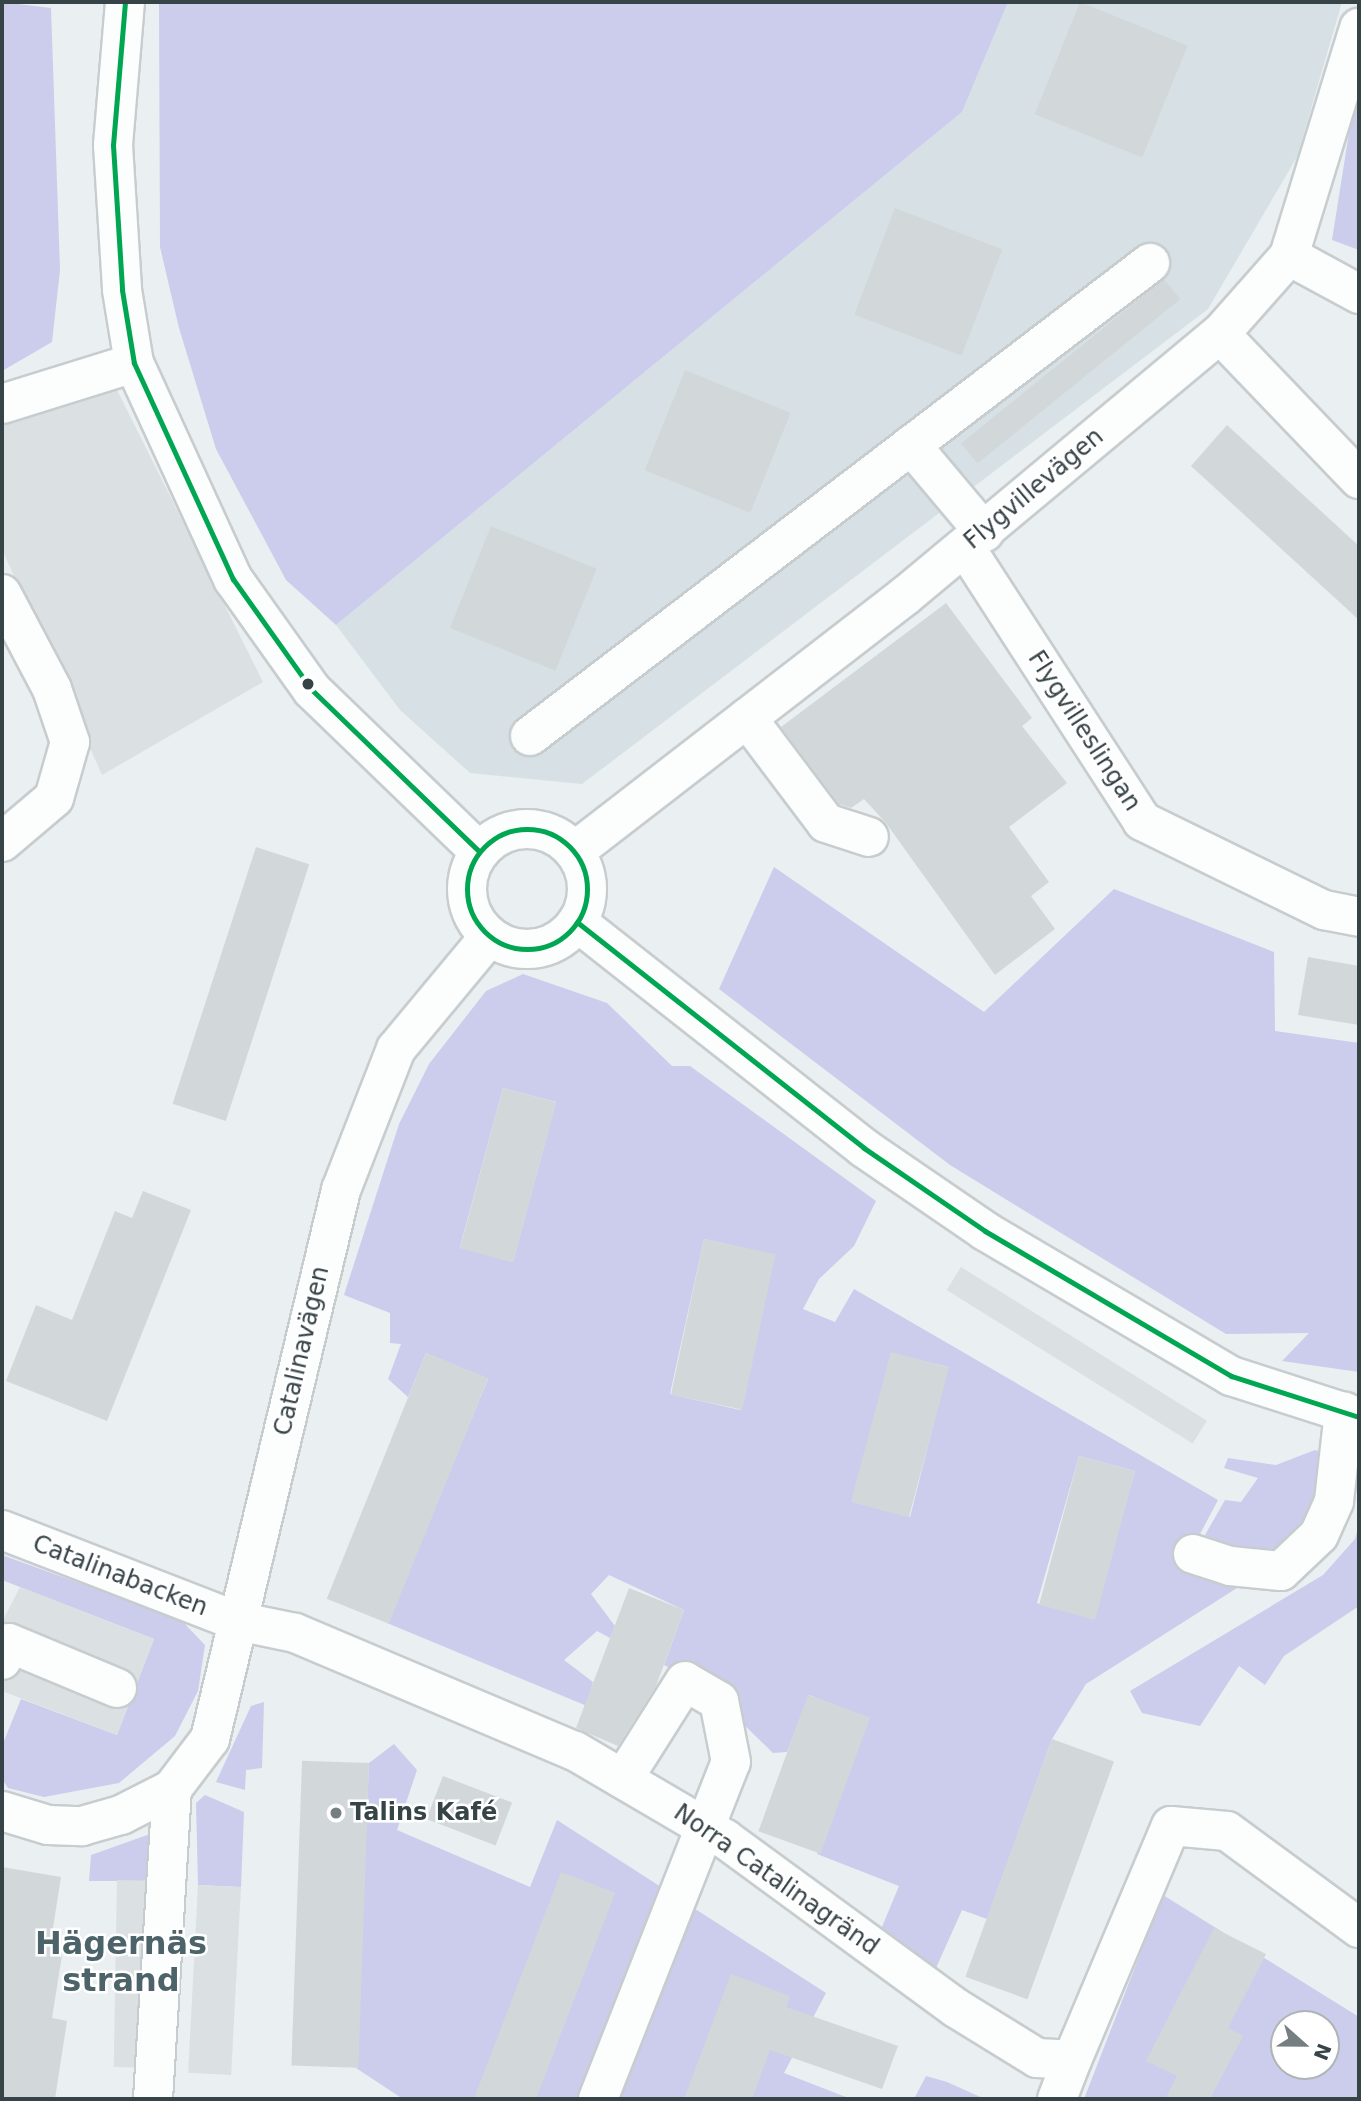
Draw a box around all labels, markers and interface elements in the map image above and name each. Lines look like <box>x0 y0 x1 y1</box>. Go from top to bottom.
street label: Flygvillevägen <box>958 422 1110 556</box>
street label: Flygvilleslingan <box>1022 646 1146 816</box>
unlabelled marker <box>301 677 315 691</box>
street label: Catalinavägen <box>269 1263 335 1439</box>
street label: Catalinabacken <box>28 1529 212 1623</box>
street label: Norra Catalinagränd <box>668 1798 884 1962</box>
place label: Talins Kafé <box>350 1799 497 1827</box>
marker: Talins Kafé <box>328 1805 344 1821</box>
district label: Hägernäs strand <box>35 1925 207 2000</box>
north arrow <box>1270 2010 1340 2080</box>
text: N <box>1310 2040 1336 2063</box>

